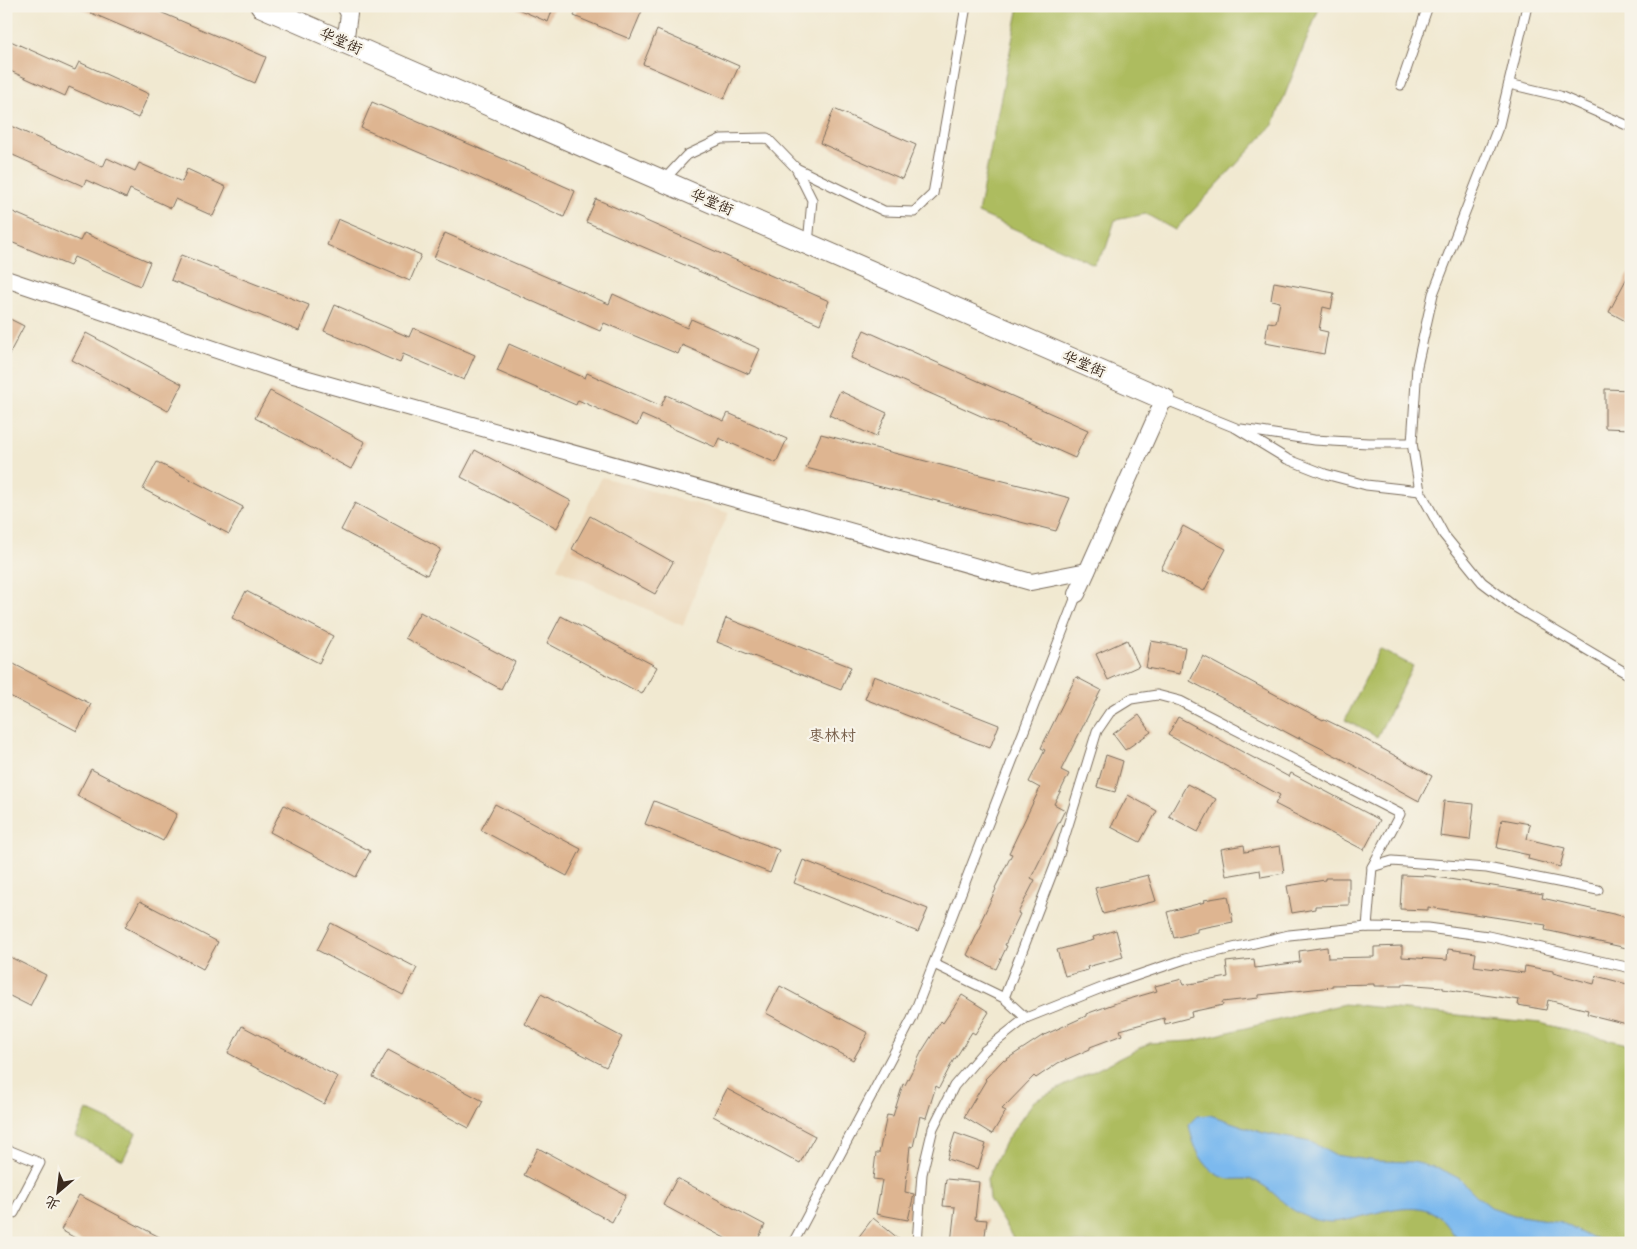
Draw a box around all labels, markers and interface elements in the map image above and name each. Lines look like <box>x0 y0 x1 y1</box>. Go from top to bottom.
street label: 华堂街 <box>317 22 366 58</box>
street label: 华堂街 <box>688 183 737 219</box>
street label: 华堂街 <box>1060 345 1109 381</box>
district label: 枣林村 <box>808 724 856 745</box>
north arrow <box>32 1166 82 1216</box>
text: 北 <box>41 1192 62 1216</box>

